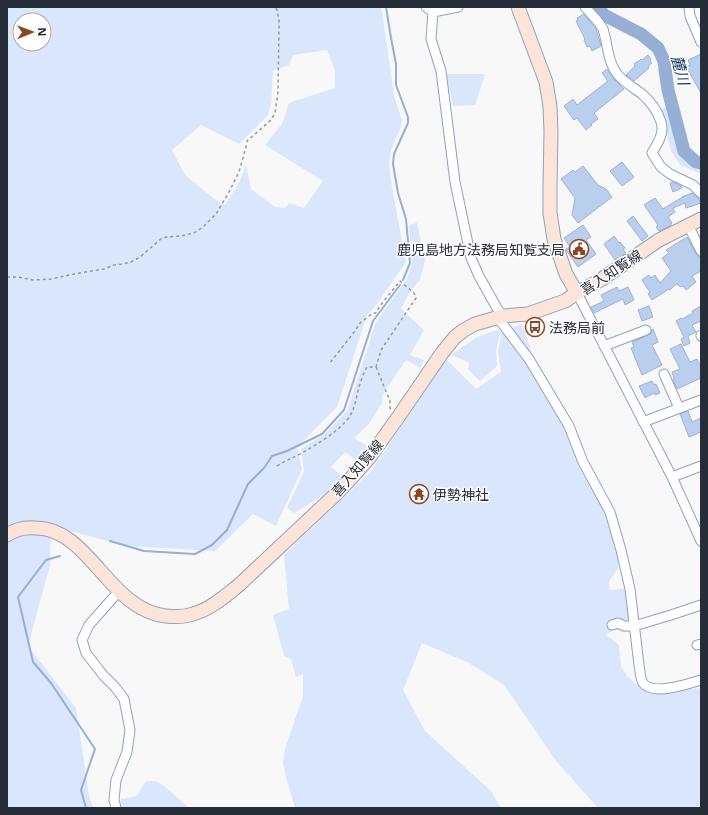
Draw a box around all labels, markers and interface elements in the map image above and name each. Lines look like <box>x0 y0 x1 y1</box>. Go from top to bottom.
north arrow <box>12 12 52 52</box>
text: N <box>35 27 50 36</box>
water label: 麓川 <box>667 53 695 89</box>
public building icon: 鹿児島地方法務局知覧支局 <box>568 238 590 260</box>
place label: 鹿児島地方法務局知覧支局 <box>397 240 565 259</box>
street label: 喜入知覧線 <box>576 245 646 299</box>
bus stop icon: 法務局前 <box>524 316 546 338</box>
place label: 法務局前 <box>549 318 605 337</box>
street label: 喜入知覧線 <box>327 435 387 501</box>
temple icon: 伊勢神社 <box>408 483 430 505</box>
place label: 伊勢神社 <box>433 485 489 504</box>

